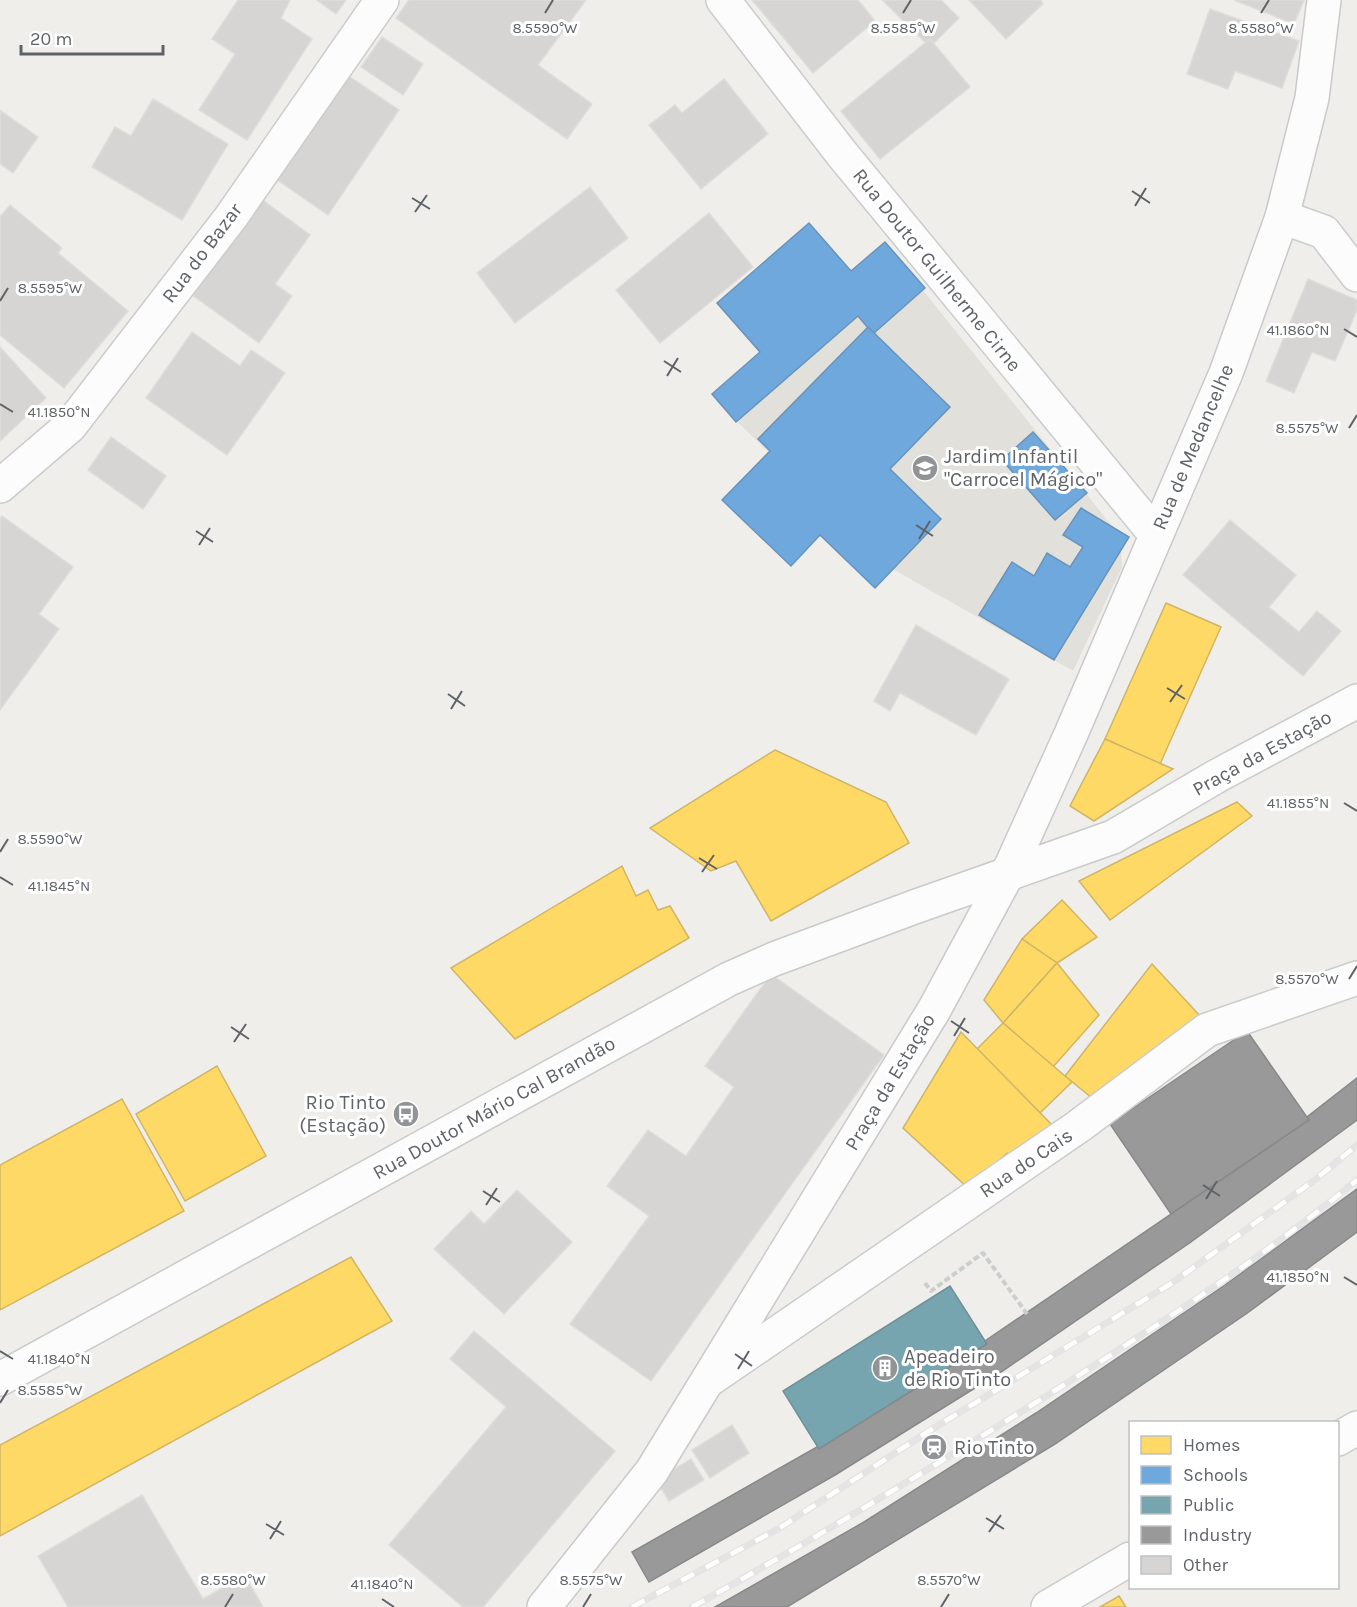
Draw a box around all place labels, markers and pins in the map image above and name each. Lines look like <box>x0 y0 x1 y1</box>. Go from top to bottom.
place label: Jardim Infantil "Carrocel Mágico" <box>944 445 1102 491</box>
school or university icon: Jardim Infantil "Carrocel Mágico" <box>910 453 940 483</box>
place label: Rio Tinto (Estação) <box>299 1091 386 1137</box>
bus stop icon: Rio Tinto (Estação) <box>391 1099 421 1129</box>
place label: Apeadeiro de Rio Tinto <box>904 1345 1011 1391</box>
building icon: Apeadeiro de Rio Tinto <box>870 1353 900 1383</box>
station icon: Rio Tinto <box>919 1432 949 1462</box>
place label: Rio Tinto <box>954 1436 1034 1459</box>

